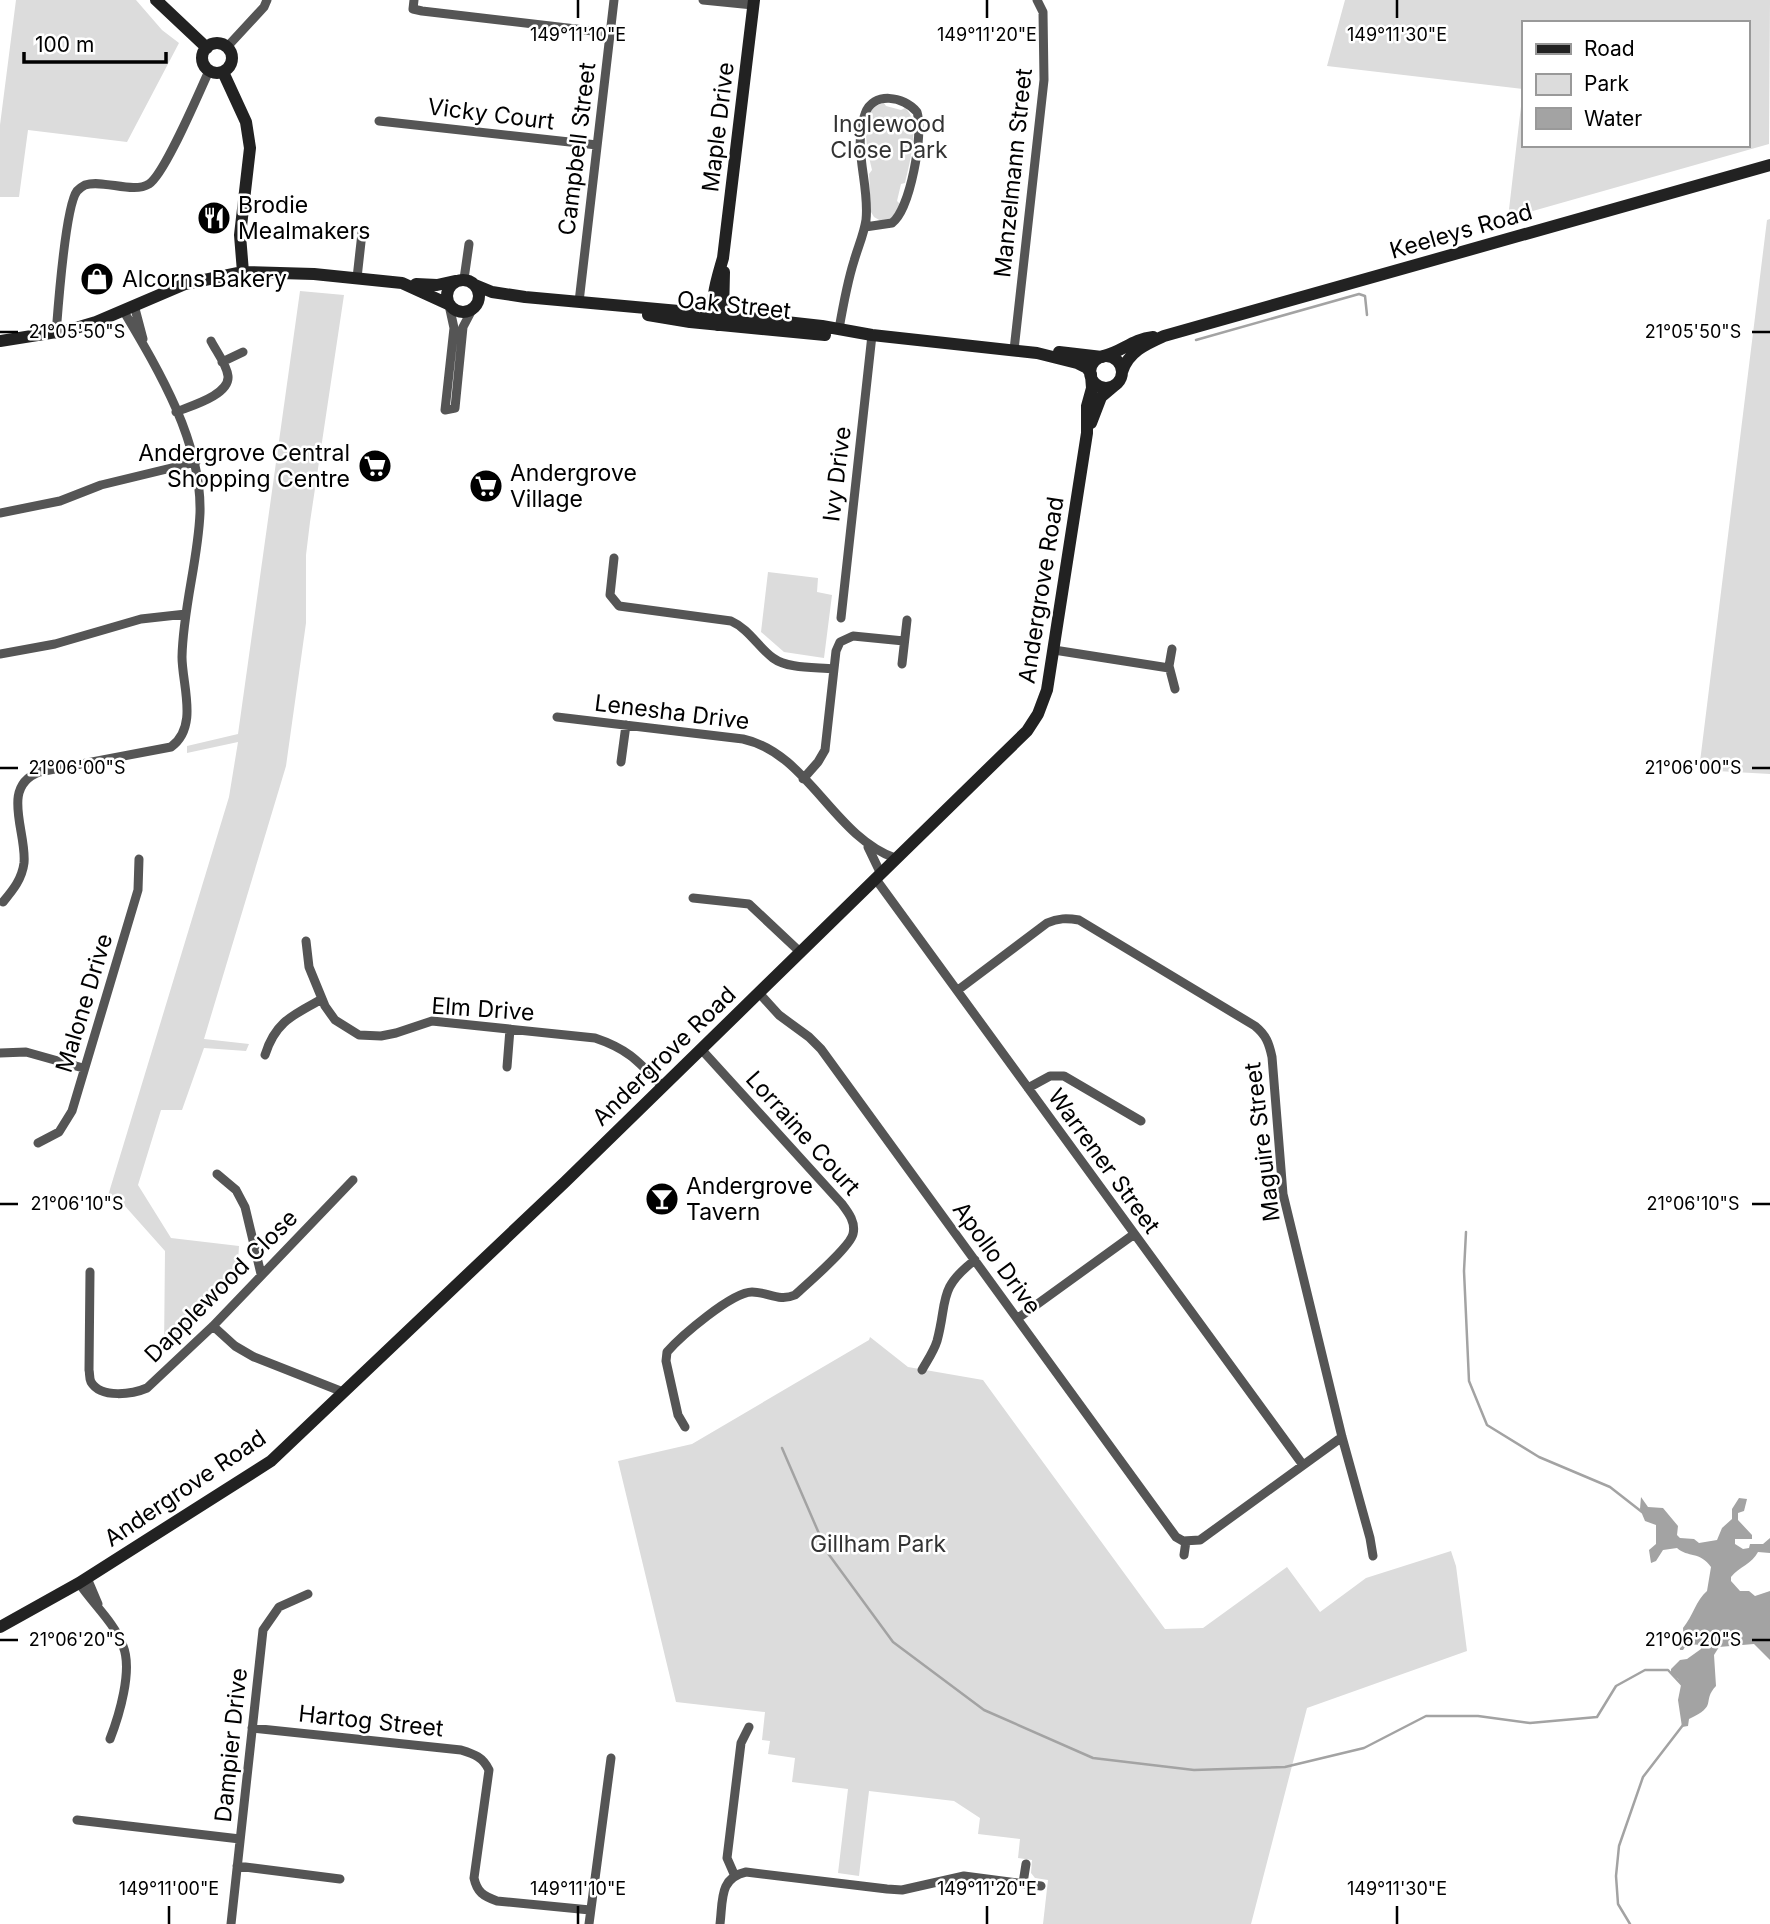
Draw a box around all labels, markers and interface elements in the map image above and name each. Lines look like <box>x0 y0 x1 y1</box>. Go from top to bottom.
scale bar <box>24 21 166 65</box>
legend <box>1522 21 1749 147</box>
text: 149°11'10"E <box>530 24 626 45</box>
text: 149°11'20"E <box>937 24 1037 45</box>
text: 149°11'30"E <box>1347 24 1447 45</box>
text: 100 m <box>35 32 94 57</box>
text: Road <box>1584 36 1635 61</box>
street label: Campbell Street <box>553 60 602 237</box>
street label: Maple Drive <box>696 61 740 193</box>
street label: Manzelmann Street <box>988 67 1038 279</box>
text: Park <box>1584 71 1629 96</box>
street label: Vicky Court <box>426 92 556 136</box>
text: Water <box>1584 106 1642 131</box>
park label: Inglewood Close Park <box>830 110 948 164</box>
place label: Brodie Mealmakers <box>238 191 370 245</box>
street label: Keeleys Road <box>1387 197 1535 265</box>
restaurant icon: Brodie Mealmakers <box>195 199 233 237</box>
shop icon: Alcorns Bakery <box>78 260 116 298</box>
place label: Alcorns Bakery <box>122 265 287 293</box>
street label: Oak Street <box>676 285 793 325</box>
text: 21°05'50"S <box>29 321 125 342</box>
text: 21°05'50"S <box>1645 321 1741 342</box>
street label: Ivy Drive <box>817 425 857 523</box>
place label: Andergrove Central Shopping Centre <box>138 439 350 493</box>
supermarket icon: Andergrove Central Shopping Centre <box>356 447 394 485</box>
place label: Andergrove Village <box>510 459 637 513</box>
supermarket icon: Andergrove Village <box>467 467 505 505</box>
street label: Andergrove Road <box>1012 495 1070 685</box>
street label: Lenesha Drive <box>593 689 751 735</box>
text: 21°06'00"S <box>28 757 126 778</box>
text: 21°06'00"S <box>1644 757 1742 778</box>
street label: Malone Drive <box>50 930 118 1076</box>
street label: Andergrove Road <box>586 980 742 1132</box>
street label: Elm Drive <box>431 991 535 1027</box>
street label: Maguire Street <box>1238 1060 1286 1223</box>
street label: Lorraine Court <box>740 1065 866 1201</box>
street label: Warrener Street <box>1042 1083 1166 1239</box>
place label: Andergrove Tavern <box>686 1172 813 1226</box>
bar icon: Andergrove Tavern <box>643 1180 681 1218</box>
text: 21°06'10"S <box>30 1193 124 1214</box>
text: 21°06'10"S <box>1646 1193 1740 1214</box>
street label: Apollo Drive <box>947 1196 1047 1320</box>
street label: Dapplewood Close <box>139 1204 303 1368</box>
street label: Andergrove Road <box>99 1424 271 1552</box>
park label: Gillham Park <box>810 1530 947 1558</box>
text: 21°06'20"S <box>29 1629 125 1650</box>
text: 21°06'20"S <box>1645 1629 1741 1650</box>
street label: Dampier Drive <box>209 1666 253 1824</box>
street label: Hartog Street <box>297 1699 445 1743</box>
text: 149°11'00"E <box>119 1878 219 1899</box>
text: 149°11'10"E <box>530 1878 626 1899</box>
text: 149°11'20"E <box>937 1878 1037 1899</box>
text: 149°11'30"E <box>1347 1878 1447 1899</box>

